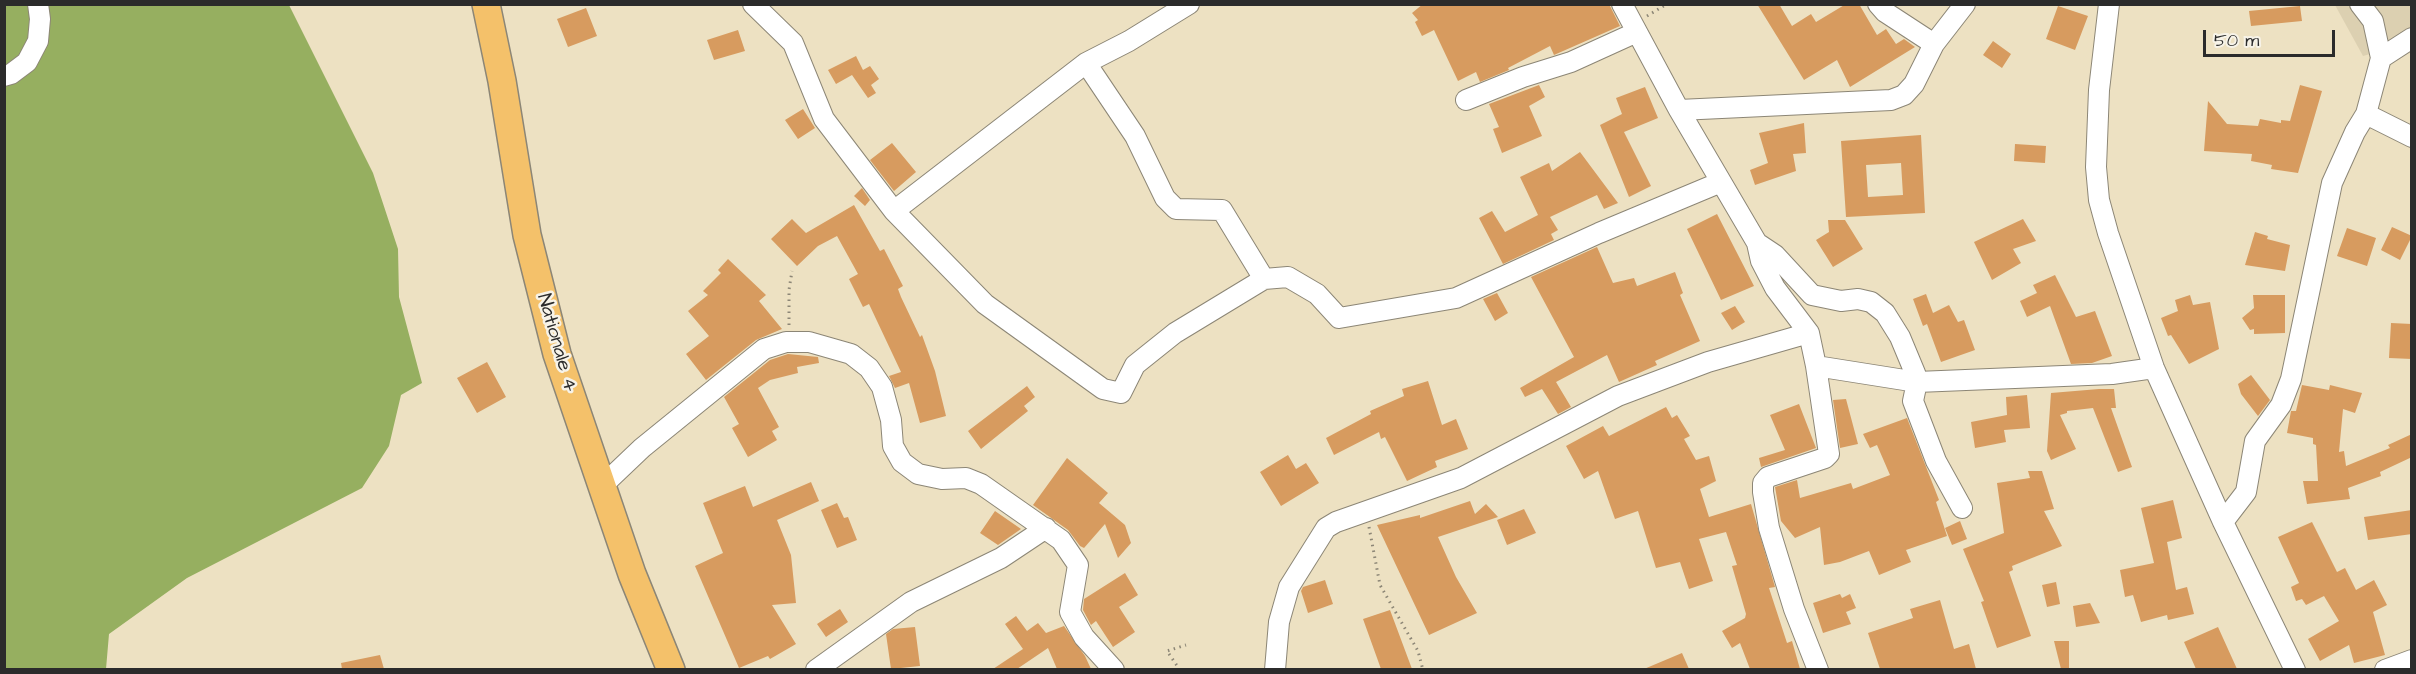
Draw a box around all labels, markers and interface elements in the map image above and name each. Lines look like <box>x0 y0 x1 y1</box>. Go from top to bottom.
scale bar <box>2206 18 2338 56</box>
text: 50 m <box>2214 28 2259 53</box>
street label: Nationale 4 <box>531 291 581 395</box>

